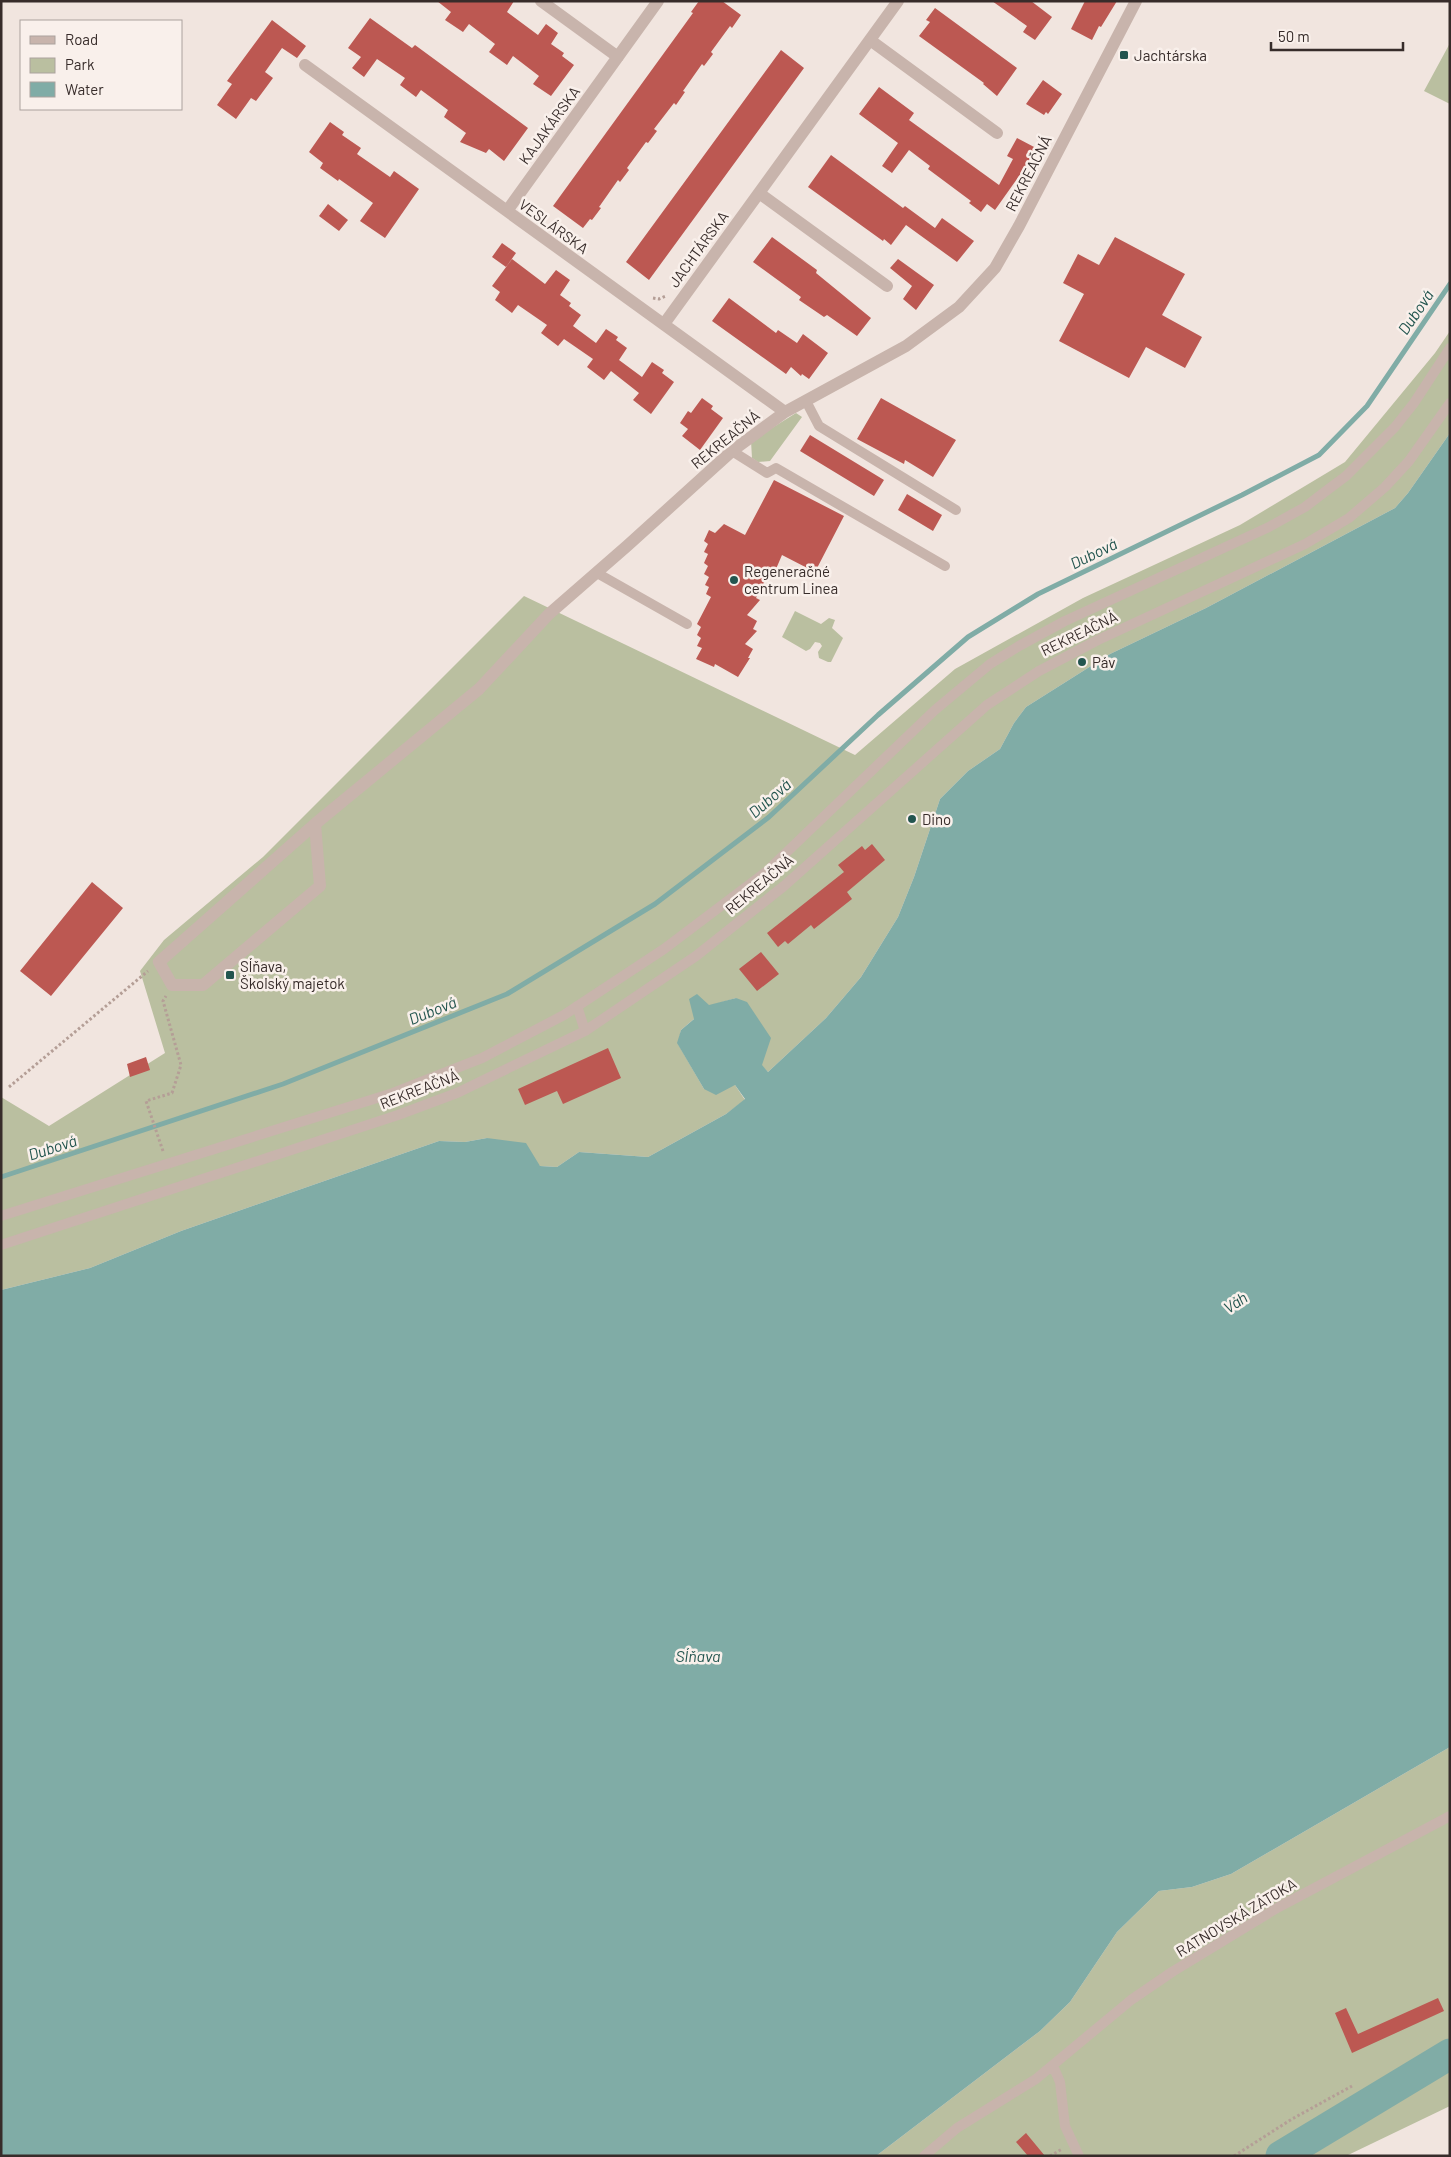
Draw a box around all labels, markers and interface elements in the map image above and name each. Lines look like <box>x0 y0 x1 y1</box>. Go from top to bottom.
legend <box>20 20 182 110</box>
scale bar <box>1271 20 1404 52</box>
text: 50 m <box>1278 27 1310 45</box>
text: Road <box>65 30 98 48</box>
place label: Jachtárska <box>1134 46 1207 64</box>
marker: Jachtárska <box>1118 49 1130 61</box>
text: Park <box>65 55 95 73</box>
text: Water <box>65 80 104 98</box>
street label: KAJAKÁRSKA <box>515 83 583 167</box>
street label: REKREAČNÁ <box>1001 132 1055 214</box>
street label: VESLÁRSKA <box>516 195 592 257</box>
street label: JACHTÁRSKA <box>664 207 732 291</box>
water label: Dubová <box>1393 286 1437 338</box>
street label: REKREAČNÁ <box>687 406 763 472</box>
water label: Dubová <box>1067 534 1119 572</box>
place label: Regeneračné centrum Linea <box>744 562 838 597</box>
marker: Regeneračné centrum Linea <box>728 574 740 586</box>
street label: REKREAČNÁ <box>1038 607 1120 659</box>
place label: Páv <box>1092 653 1115 671</box>
marker: Páv <box>1076 656 1088 668</box>
water label: Dubová <box>744 775 794 821</box>
place label: Dino <box>922 810 951 828</box>
marker: Dino <box>906 813 918 825</box>
street label: REKREAČNÁ <box>721 850 797 918</box>
place label: Sĺňava, Školský majetok <box>240 957 345 992</box>
marker: Sĺňava, Školský majetok <box>224 969 236 981</box>
water label: Dubová <box>406 992 458 1028</box>
street label: REKREAČNÁ <box>377 1066 461 1112</box>
water label: Dubová <box>26 1130 78 1164</box>
water label: Váh <box>1219 1287 1251 1317</box>
water label: Sĺňava <box>676 1646 720 1665</box>
street label: RATNOVSKÁ ZÁTOKA <box>1173 1874 1299 1960</box>

